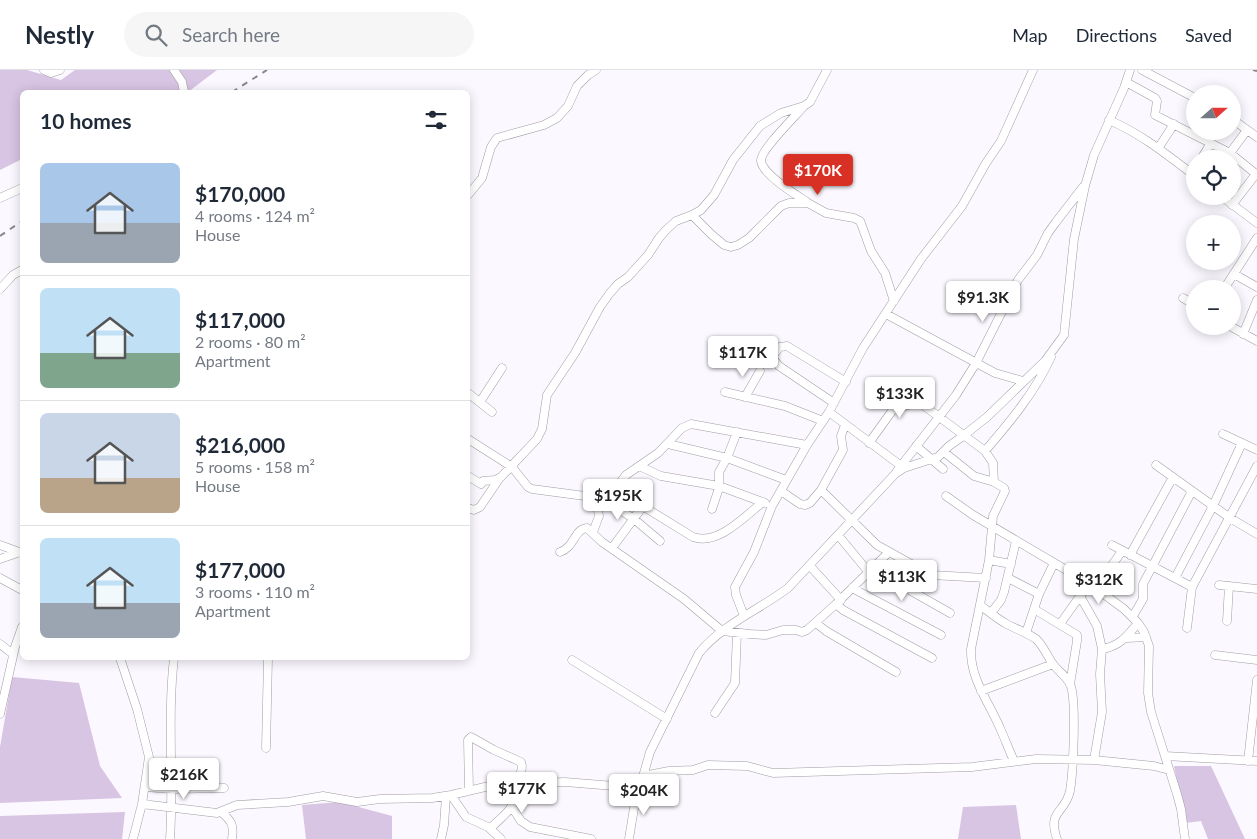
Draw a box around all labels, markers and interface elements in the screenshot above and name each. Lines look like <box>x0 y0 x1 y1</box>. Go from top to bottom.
search box <box>124 12 474 57</box>
text: Nestly <box>25 20 94 49</box>
icon: search <box>142 21 170 49</box>
text: Search here <box>182 23 280 46</box>
text: Map <box>1012 24 1048 46</box>
text: Directions <box>1076 24 1157 46</box>
text: Saved <box>1185 24 1232 46</box>
north arrow <box>1186 85 1241 140</box>
map controls <box>1186 85 1241 335</box>
icon: filters <box>422 106 450 134</box>
text: 10 homes <box>40 108 131 133</box>
button: locate <box>1186 150 1241 205</box>
pin: $170K <box>783 154 853 196</box>
text: $170K <box>794 160 842 179</box>
text: $170,000 <box>195 181 285 206</box>
icon: home <box>80 183 140 243</box>
text: 4 rooms · 124 m² <box>195 206 315 225</box>
button: + <box>1186 215 1241 270</box>
text: House <box>195 225 240 244</box>
pin: $91.3K <box>942 280 1024 323</box>
button: − <box>1186 280 1241 335</box>
text: $91.3K <box>957 287 1009 306</box>
text: $117,000 <box>195 307 285 332</box>
icon: home <box>80 308 140 368</box>
text: 2 rooms · 80 m² <box>195 332 306 351</box>
pin: $117K <box>708 336 778 378</box>
text: $117K <box>719 342 767 361</box>
text: Apartment <box>195 351 270 370</box>
pin: $133K <box>865 376 935 419</box>
text: $133K <box>876 383 924 402</box>
text: $216,000 <box>195 432 285 457</box>
icon: home <box>80 433 140 493</box>
text: 5 rooms · 158 m² <box>195 457 315 476</box>
text: House <box>195 476 240 495</box>
pin: $195K <box>583 478 653 521</box>
text: $195K <box>594 485 642 504</box>
text: $177,000 <box>195 557 285 582</box>
icon: home <box>80 558 140 618</box>
pin: $113K <box>867 560 937 602</box>
pin: $312K <box>1064 562 1134 605</box>
text: $113K <box>878 566 926 585</box>
text: $312K <box>1075 569 1123 588</box>
text: 3 rooms · 110 m² <box>195 582 315 601</box>
text: Apartment <box>195 601 270 620</box>
pin: $216K <box>149 758 219 800</box>
text: $216K <box>160 764 208 783</box>
pin: $177K <box>487 772 557 814</box>
pin: $204K <box>609 774 679 816</box>
text: $177K <box>498 778 546 797</box>
text: $204K <box>620 780 668 799</box>

